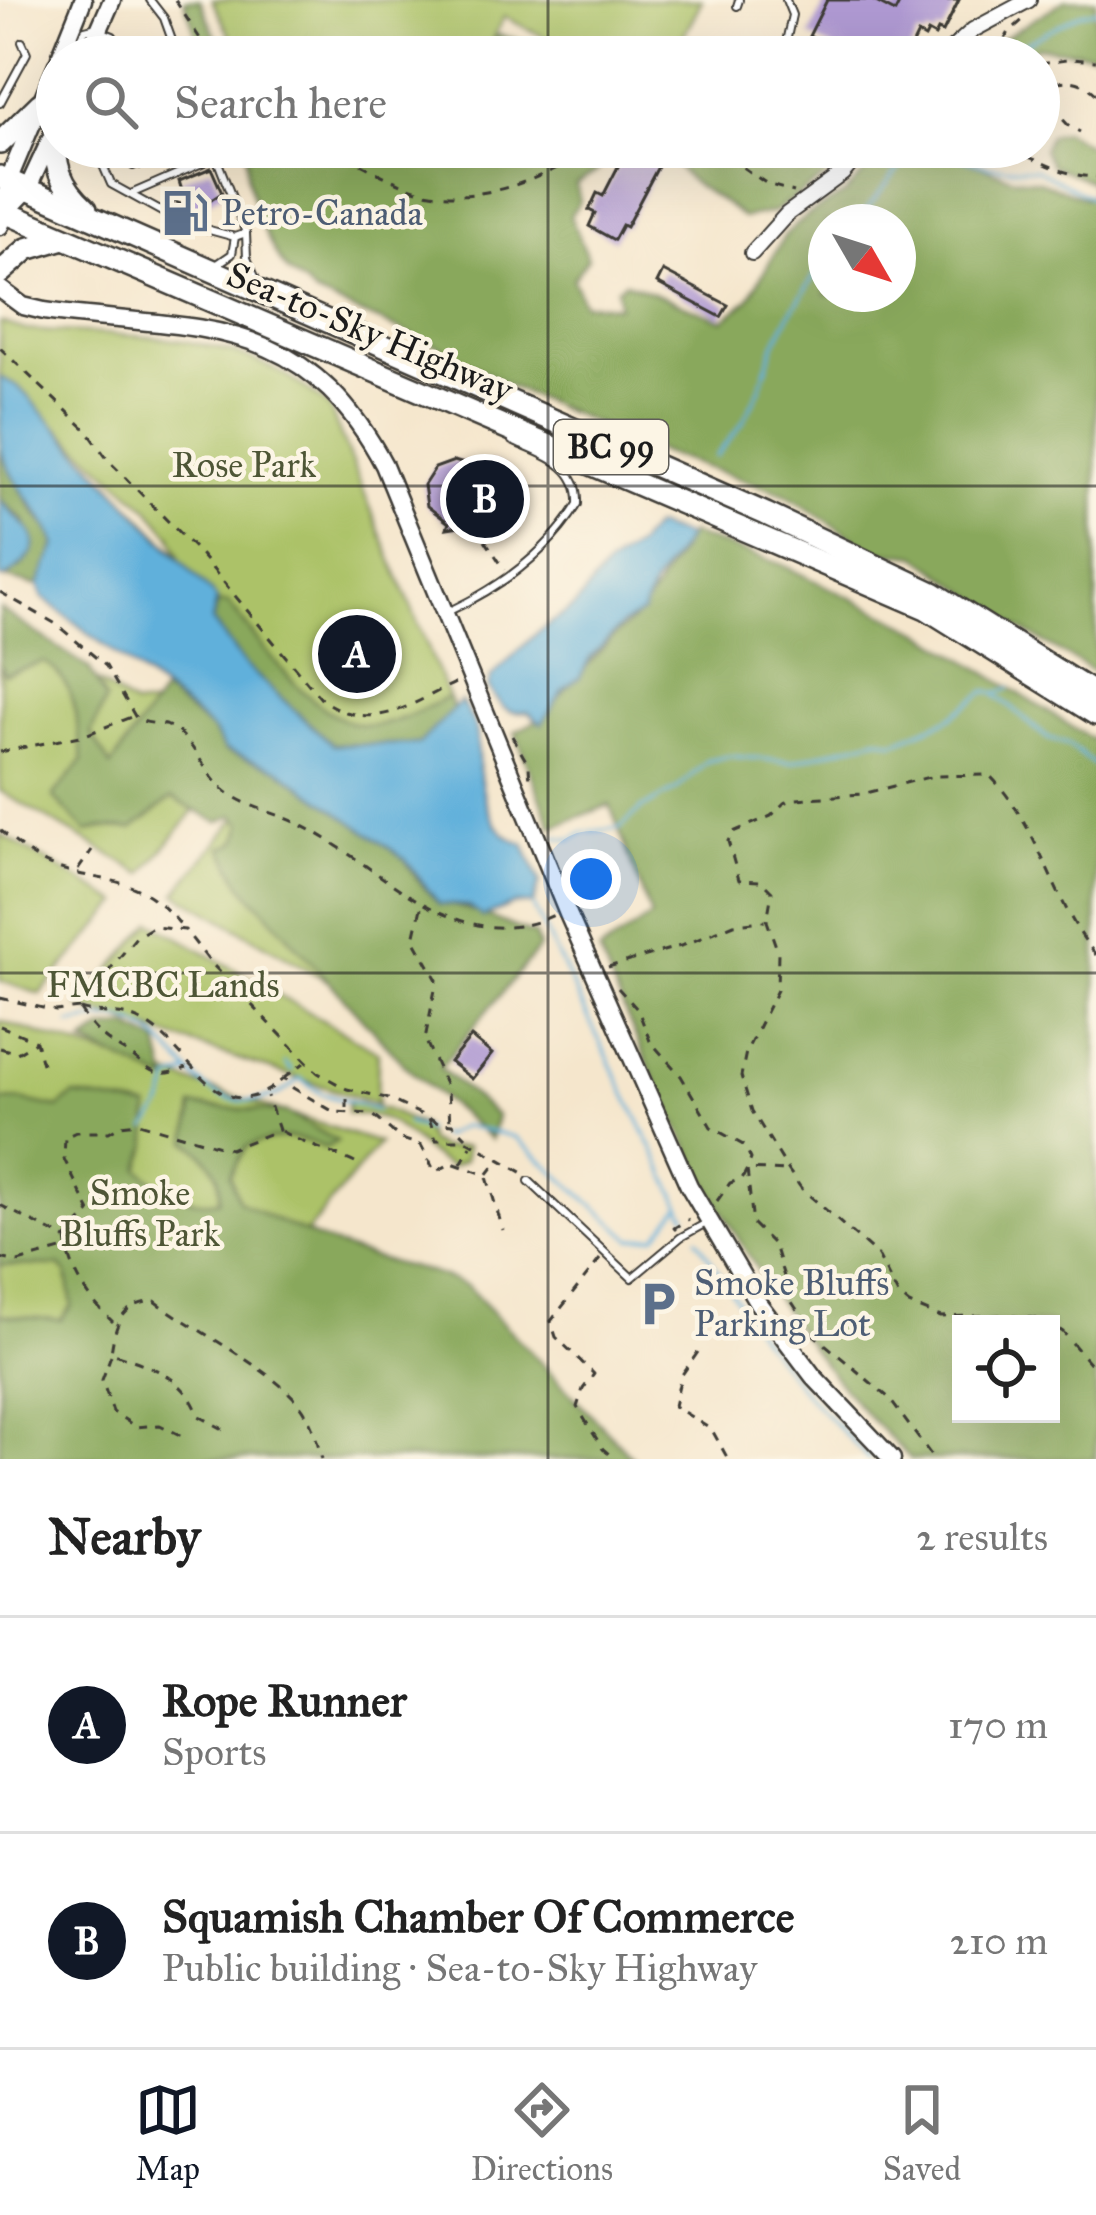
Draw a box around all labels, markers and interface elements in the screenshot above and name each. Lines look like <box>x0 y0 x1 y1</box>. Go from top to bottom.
search box <box>36 36 1060 168</box>
icon: search <box>78 69 144 135</box>
text: Search here <box>174 75 387 130</box>
fuel station icon: Petro-Canada <box>160 188 210 238</box>
place label: Petro-Canada <box>221 191 423 235</box>
north arrow <box>808 204 916 312</box>
street label: Sea-to-Sky Highway <box>220 252 521 413</box>
road number: BC 99 <box>554 420 668 474</box>
park label: Rose Park <box>172 443 316 487</box>
pin: B <box>446 454 524 544</box>
pin: A <box>318 609 396 699</box>
your location <box>561 849 621 909</box>
park label: FMCBC Lands <box>46 963 280 1007</box>
park label: Smoke Bluffs Park <box>60 1171 220 1256</box>
place label: Smoke Bluffs Parking Lot <box>694 1261 889 1346</box>
parking icon: Smoke Bluffs Parking Lot <box>633 1279 683 1329</box>
map controls <box>952 1315 1060 1423</box>
button: locate <box>952 1315 1060 1423</box>
text: Nearby <box>48 1506 200 1568</box>
text: 2 results <box>916 1513 1048 1561</box>
text: Rope Runner <box>162 1673 407 1728</box>
text: A <box>74 1701 100 1749</box>
text: 170 m <box>948 1701 1048 1749</box>
text: Sports <box>162 1728 266 1776</box>
text: Squamish Chamber Of Commerce <box>162 1889 794 1944</box>
text: B <box>74 1917 100 1965</box>
text: 210 m <box>950 1917 1048 1965</box>
text: Public building · Sea-to-Sky Highway <box>162 1944 757 1992</box>
tab: Map <box>135 2077 201 2189</box>
tab: Directions <box>471 2077 613 2189</box>
tab: Saved <box>883 2077 961 2189</box>

